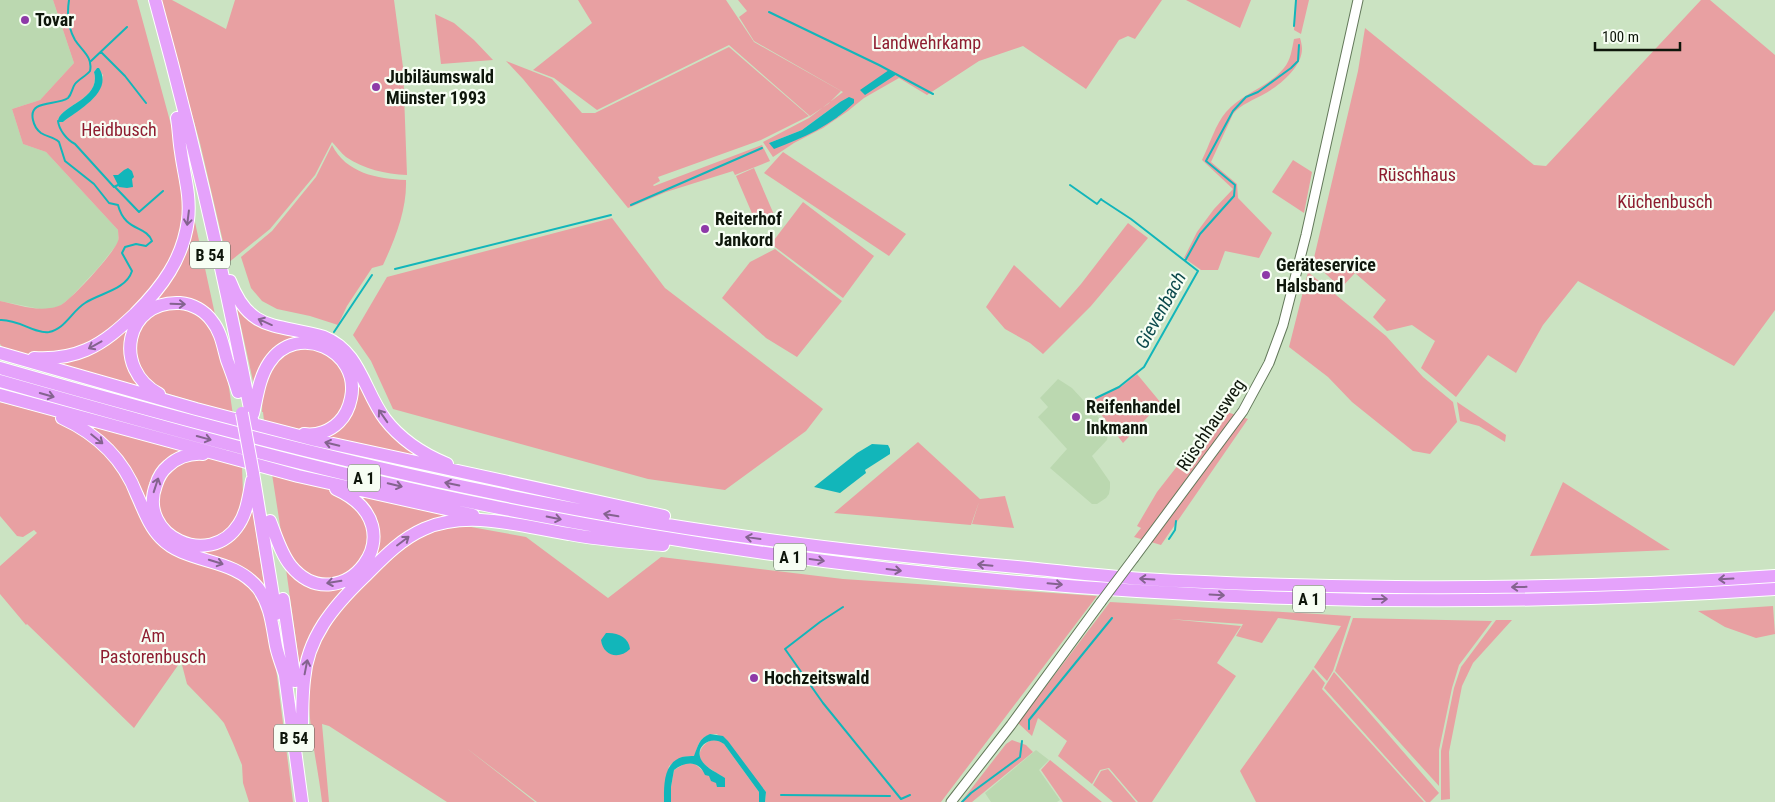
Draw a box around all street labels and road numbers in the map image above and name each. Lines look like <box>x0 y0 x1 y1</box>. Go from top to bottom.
road number: B 54 <box>190 242 230 268</box>
street label: Rüschhausweg <box>1172 375 1249 475</box>
road number: A 1 <box>348 464 380 492</box>
road number: A 1 <box>774 544 806 570</box>
road number: A 1 <box>1293 586 1325 612</box>
road number: B 54 <box>274 724 314 751</box>

